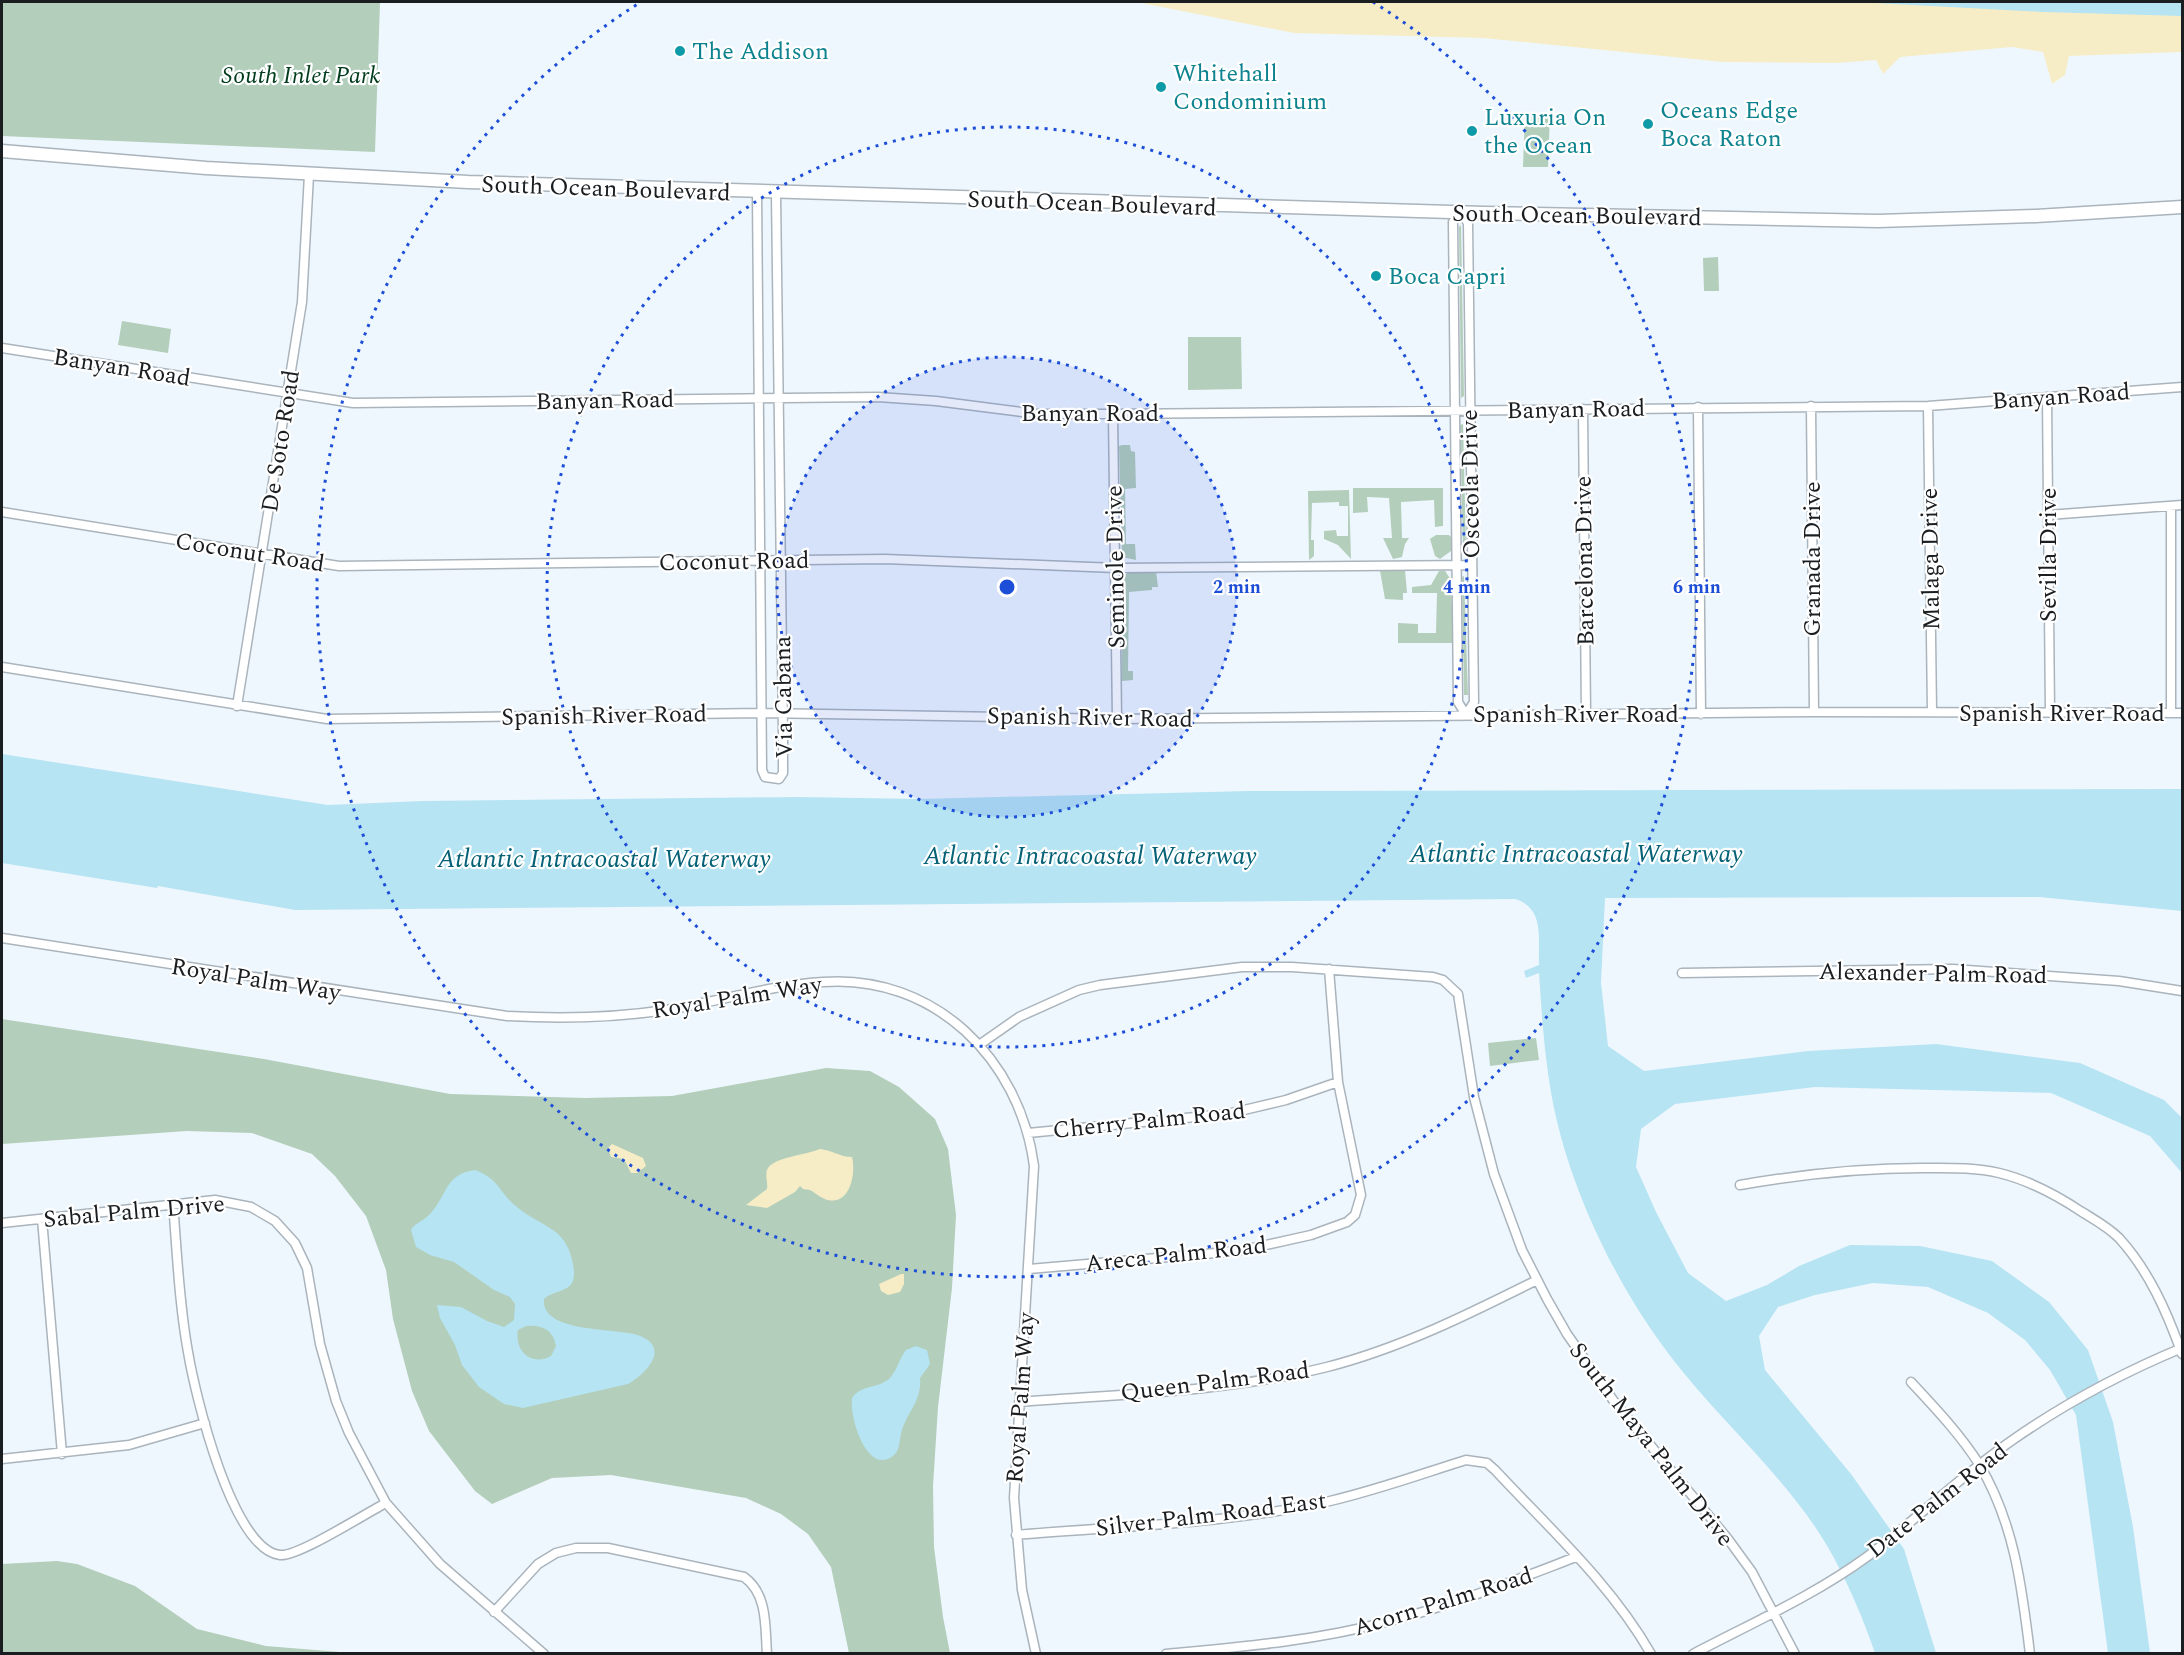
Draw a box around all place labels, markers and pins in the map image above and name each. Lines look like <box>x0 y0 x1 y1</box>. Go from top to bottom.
place label: The Addison <box>692 34 829 70</box>
marker: The Addison <box>673 44 687 58</box>
place label: Whitehall Condominium <box>1173 56 1327 120</box>
marker: Whitehall Condominium <box>1154 80 1168 94</box>
place label: Oceans Edge Boca Raton <box>1660 93 1798 157</box>
place label: Luxuria On the Ocean <box>1484 100 1606 164</box>
marker: Oceans Edge Boca Raton <box>1641 117 1655 131</box>
marker: Luxuria On the Ocean <box>1465 124 1479 138</box>
place label: Boca Capri <box>1388 259 1506 295</box>
marker: Boca Capri <box>1369 269 1383 283</box>
centre of rings <box>997 577 1017 597</box>

